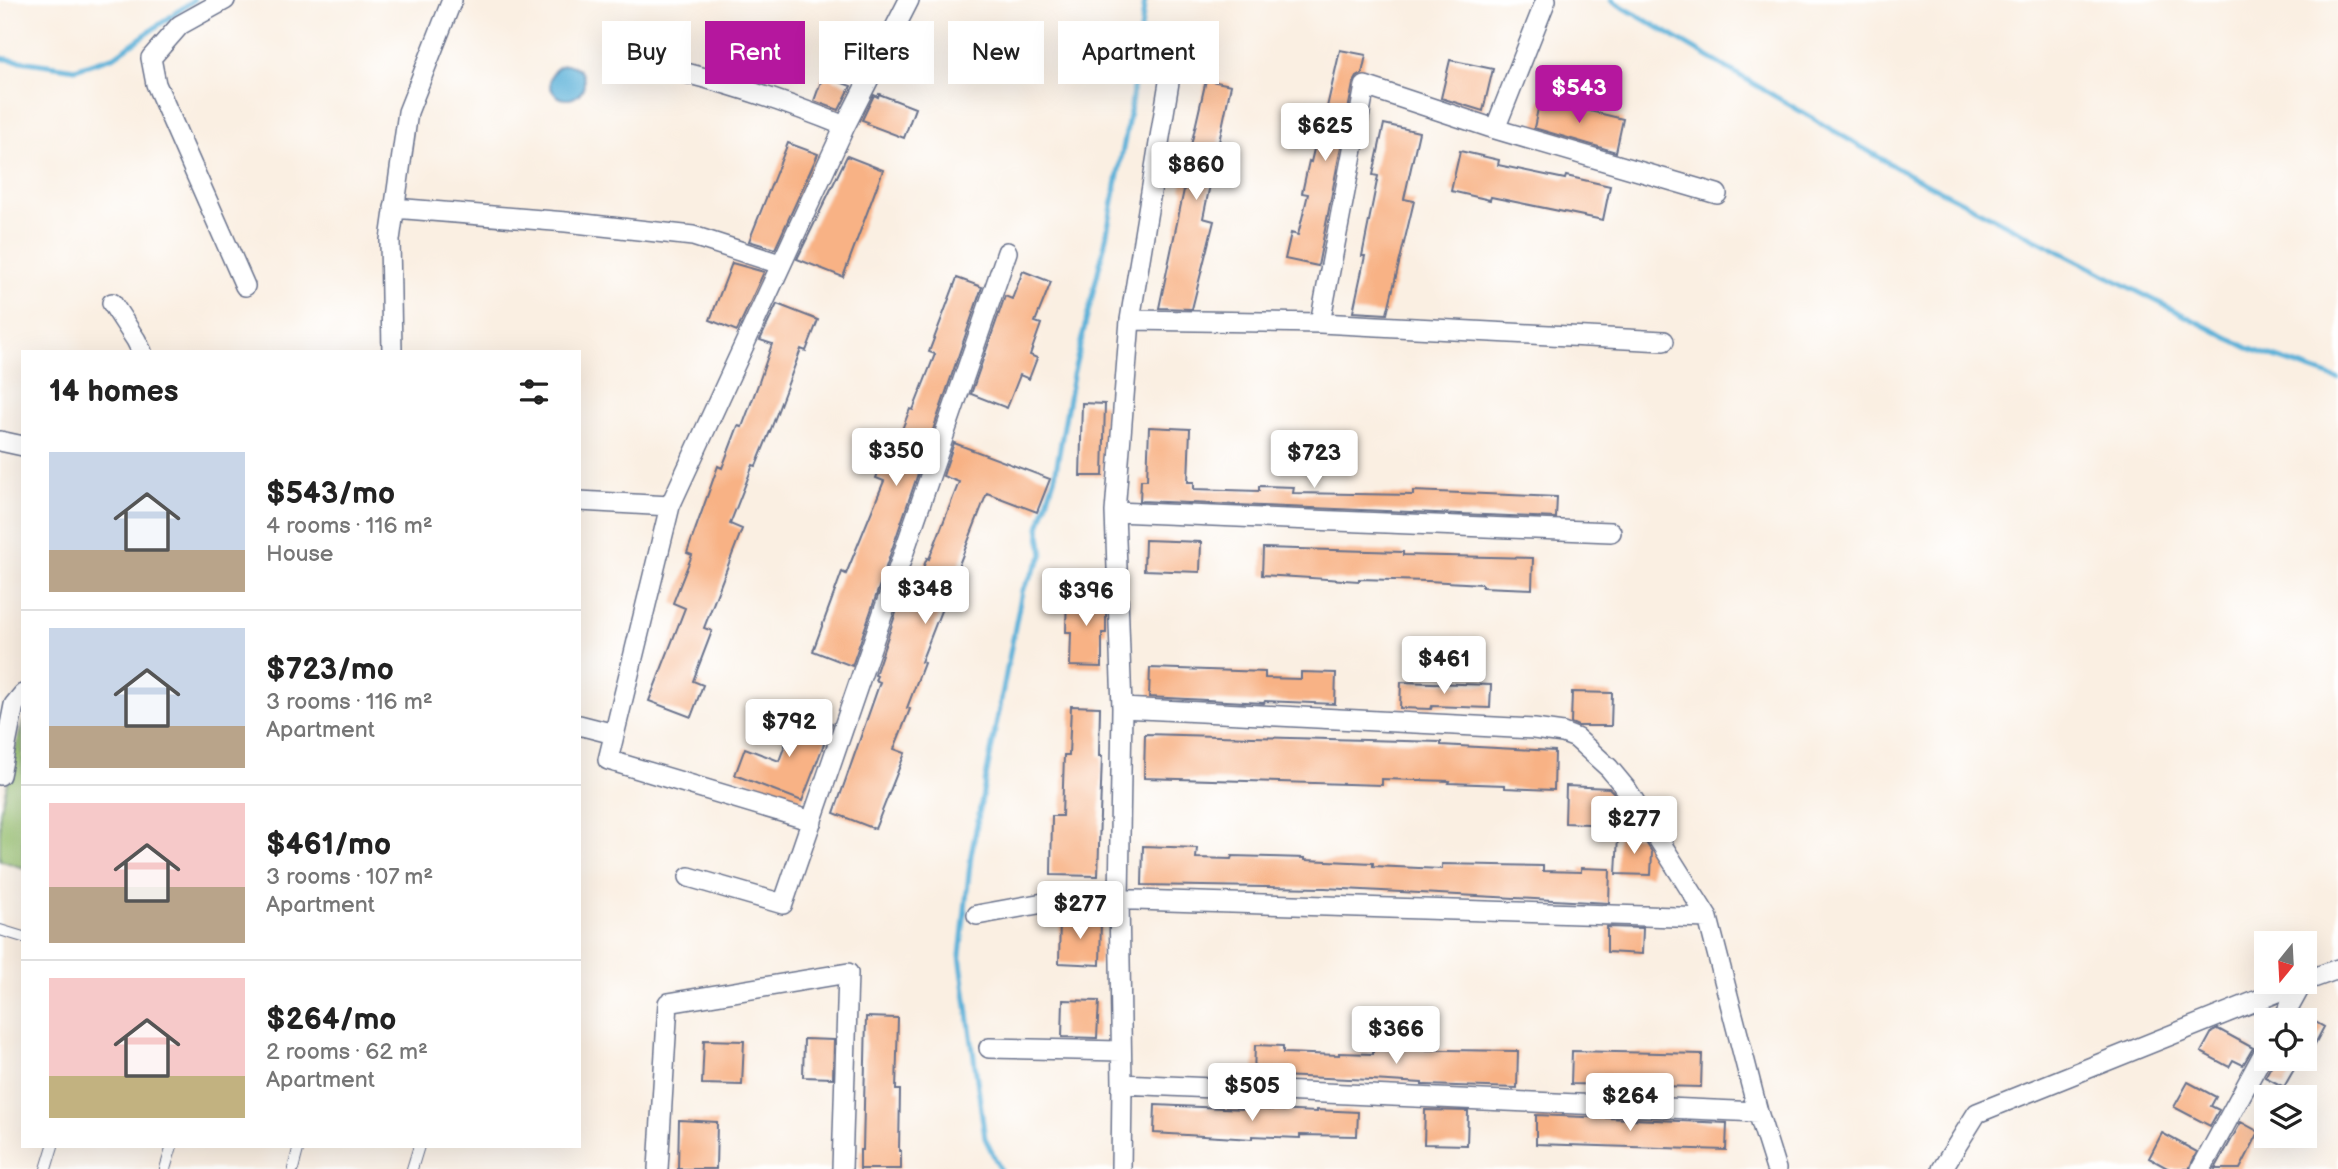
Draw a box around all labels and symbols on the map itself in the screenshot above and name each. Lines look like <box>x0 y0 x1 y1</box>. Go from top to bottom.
pin: $543 <box>1538 66 1620 125</box>
pin: $625 <box>1284 104 1366 163</box>
pin: $860 <box>1155 142 1237 202</box>
pin: $350 <box>855 428 937 488</box>
pin: $723 <box>1273 430 1355 490</box>
pin: $348 <box>884 566 966 626</box>
pin: $396 <box>1045 568 1127 628</box>
pin: $461 <box>1403 636 1485 696</box>
pin: $792 <box>748 700 830 759</box>
pin: $277 <box>1593 796 1675 856</box>
pin: $277 <box>1039 881 1121 941</box>
north arrow <box>2254 931 2317 994</box>
pin: $366 <box>1355 1006 1437 1066</box>
pin: $505 <box>1211 1064 1293 1123</box>
pin: $264 <box>1589 1074 1671 1133</box>

